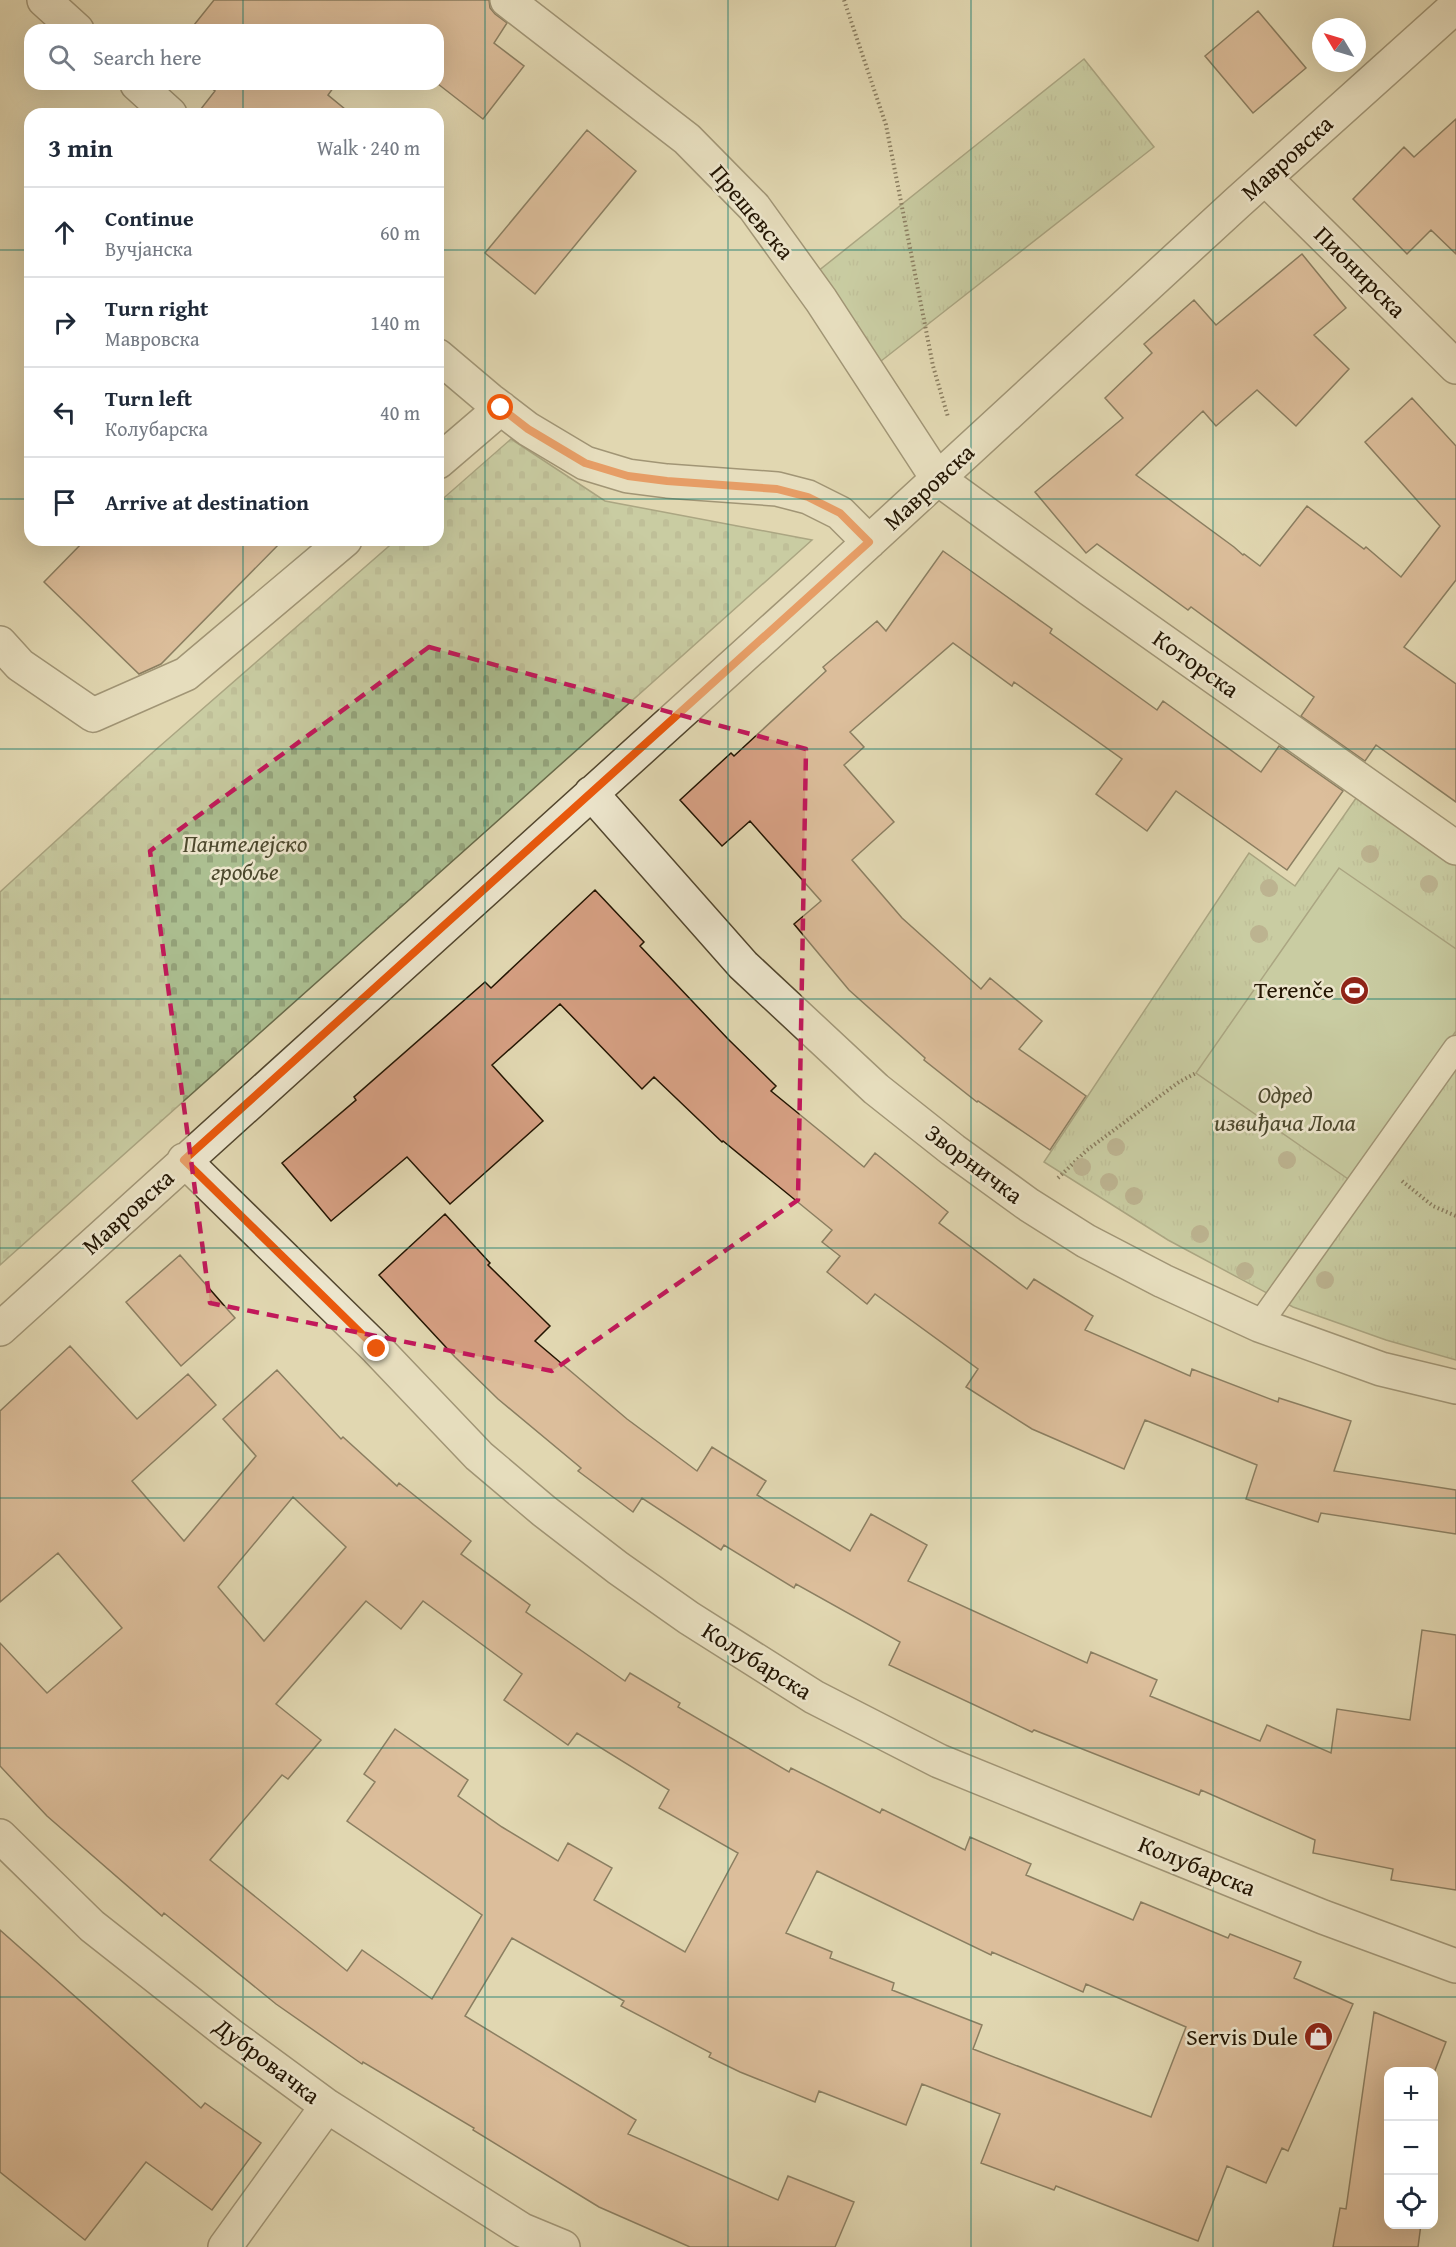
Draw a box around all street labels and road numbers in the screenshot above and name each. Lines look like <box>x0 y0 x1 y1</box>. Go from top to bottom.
street label: Мавровска <box>1233 106 1341 209</box>
street label: Прешевска <box>702 156 803 268</box>
street label: Пионирска <box>1306 218 1415 326</box>
street label: Мавровска <box>875 435 983 538</box>
street label: Которска <box>1146 621 1247 706</box>
street label: Зворничка <box>918 1115 1031 1212</box>
street label: Мавровска <box>74 1160 182 1263</box>
street label: Колубарска <box>696 1613 819 1708</box>
street label: Колубарска <box>1133 1826 1262 1905</box>
street label: Дубровачка <box>206 2008 328 2113</box>

